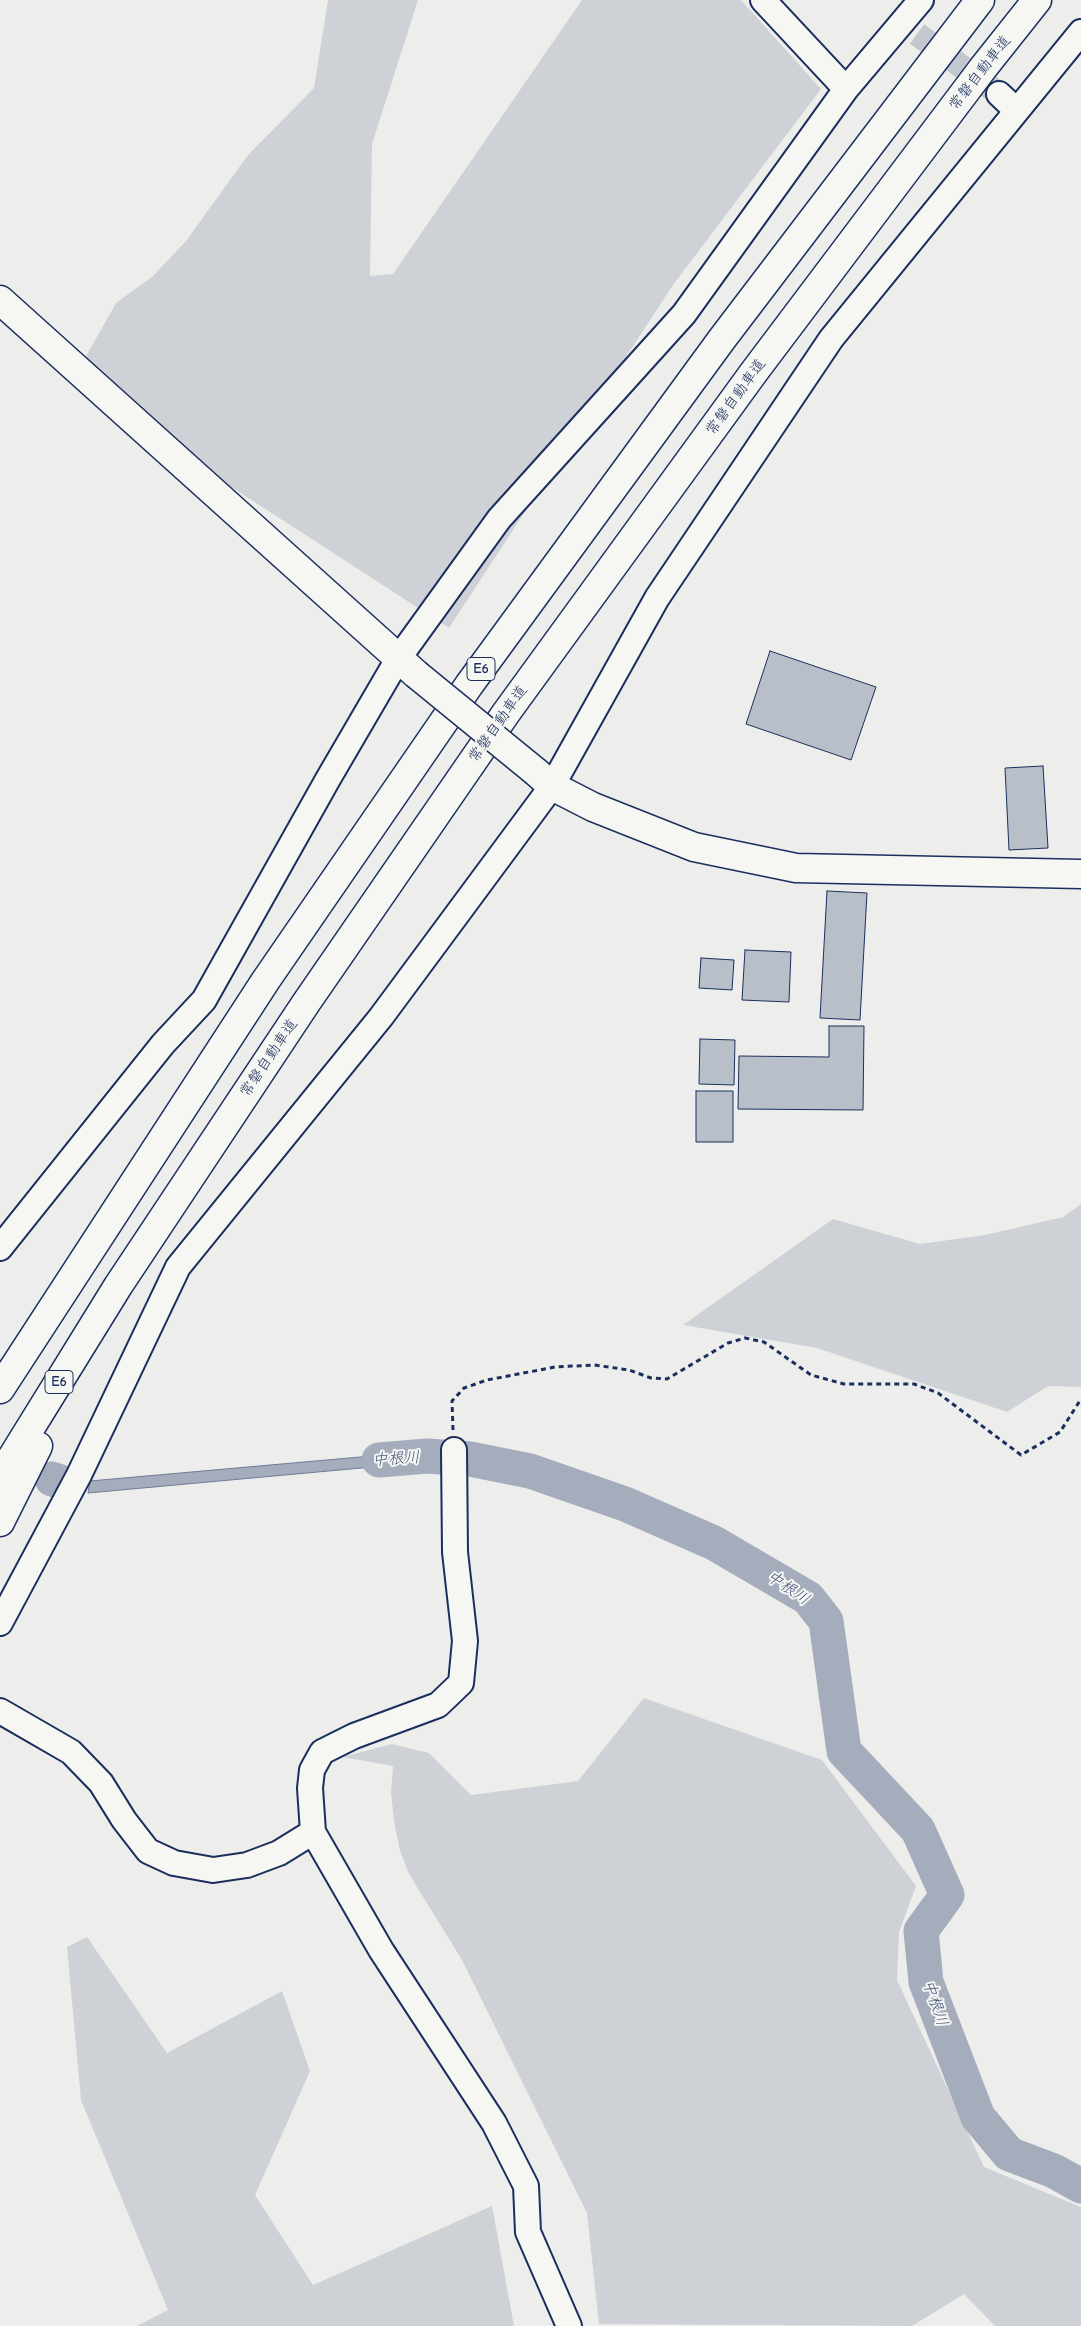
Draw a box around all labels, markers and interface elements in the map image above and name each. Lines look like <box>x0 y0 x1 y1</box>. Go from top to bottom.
street label: 常磐自動車道 <box>945 32 1015 114</box>
street label: 常磐自動車道 <box>702 355 770 439</box>
road number: E6 <box>467 658 495 681</box>
street label: 常磐自動車道 <box>465 682 531 766</box>
street label: 常磐自動車道 <box>236 1016 302 1100</box>
road number: E6 <box>45 1370 73 1394</box>
water label: 中根川 <box>371 1448 421 1470</box>
water label: 中根川 <box>763 1567 813 1609</box>
water label: 中根川 <box>918 1977 952 2029</box>

